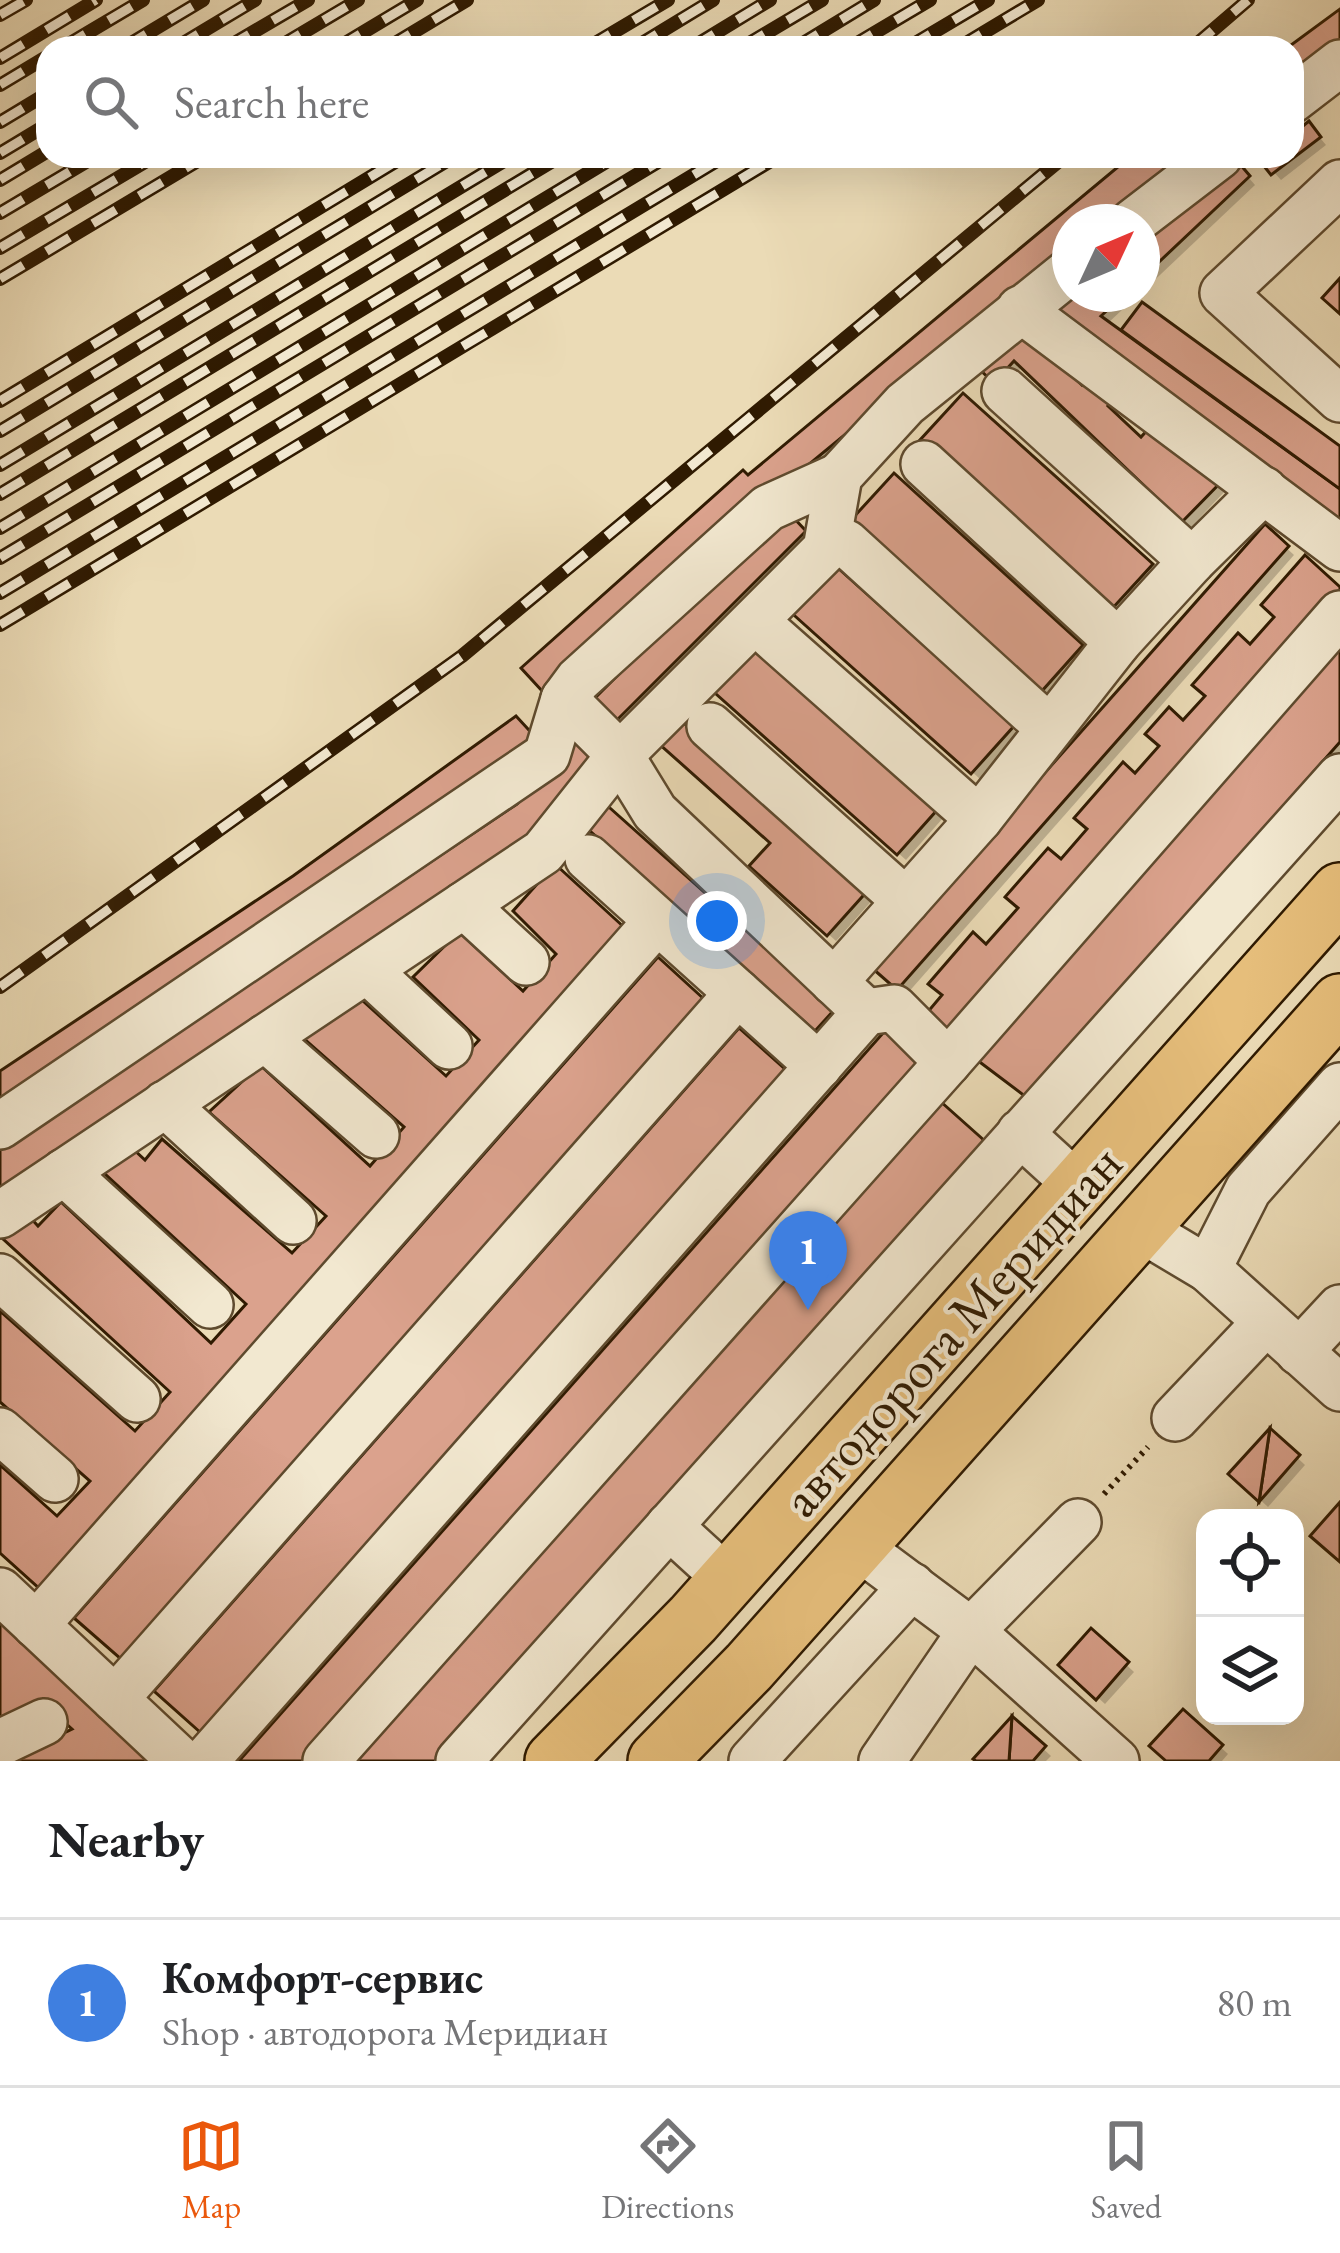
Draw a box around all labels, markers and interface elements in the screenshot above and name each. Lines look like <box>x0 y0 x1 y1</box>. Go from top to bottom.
search box <box>36 36 1304 168</box>
icon: search <box>78 69 144 135</box>
text: Search here <box>174 73 369 131</box>
north arrow <box>1052 204 1160 312</box>
your location <box>687 891 747 951</box>
street label: автодорога Меридиан <box>765 1129 1137 1531</box>
pin: 1 <box>769 1211 847 1310</box>
map controls <box>1196 1509 1304 1725</box>
button: locate <box>1196 1509 1304 1617</box>
button: layers <box>1196 1617 1304 1725</box>
text: Nearby <box>48 1806 204 1872</box>
text: Комфорт-сервис <box>162 1948 483 2006</box>
text: 1 <box>77 1977 97 2028</box>
text: 80 m <box>1216 1977 1292 2028</box>
text: Shop · автодорога Меридиан <box>162 2006 608 2057</box>
tab: Map <box>178 2113 244 2228</box>
tab: Directions <box>601 2113 734 2228</box>
tab: Saved <box>1091 2113 1162 2228</box>

